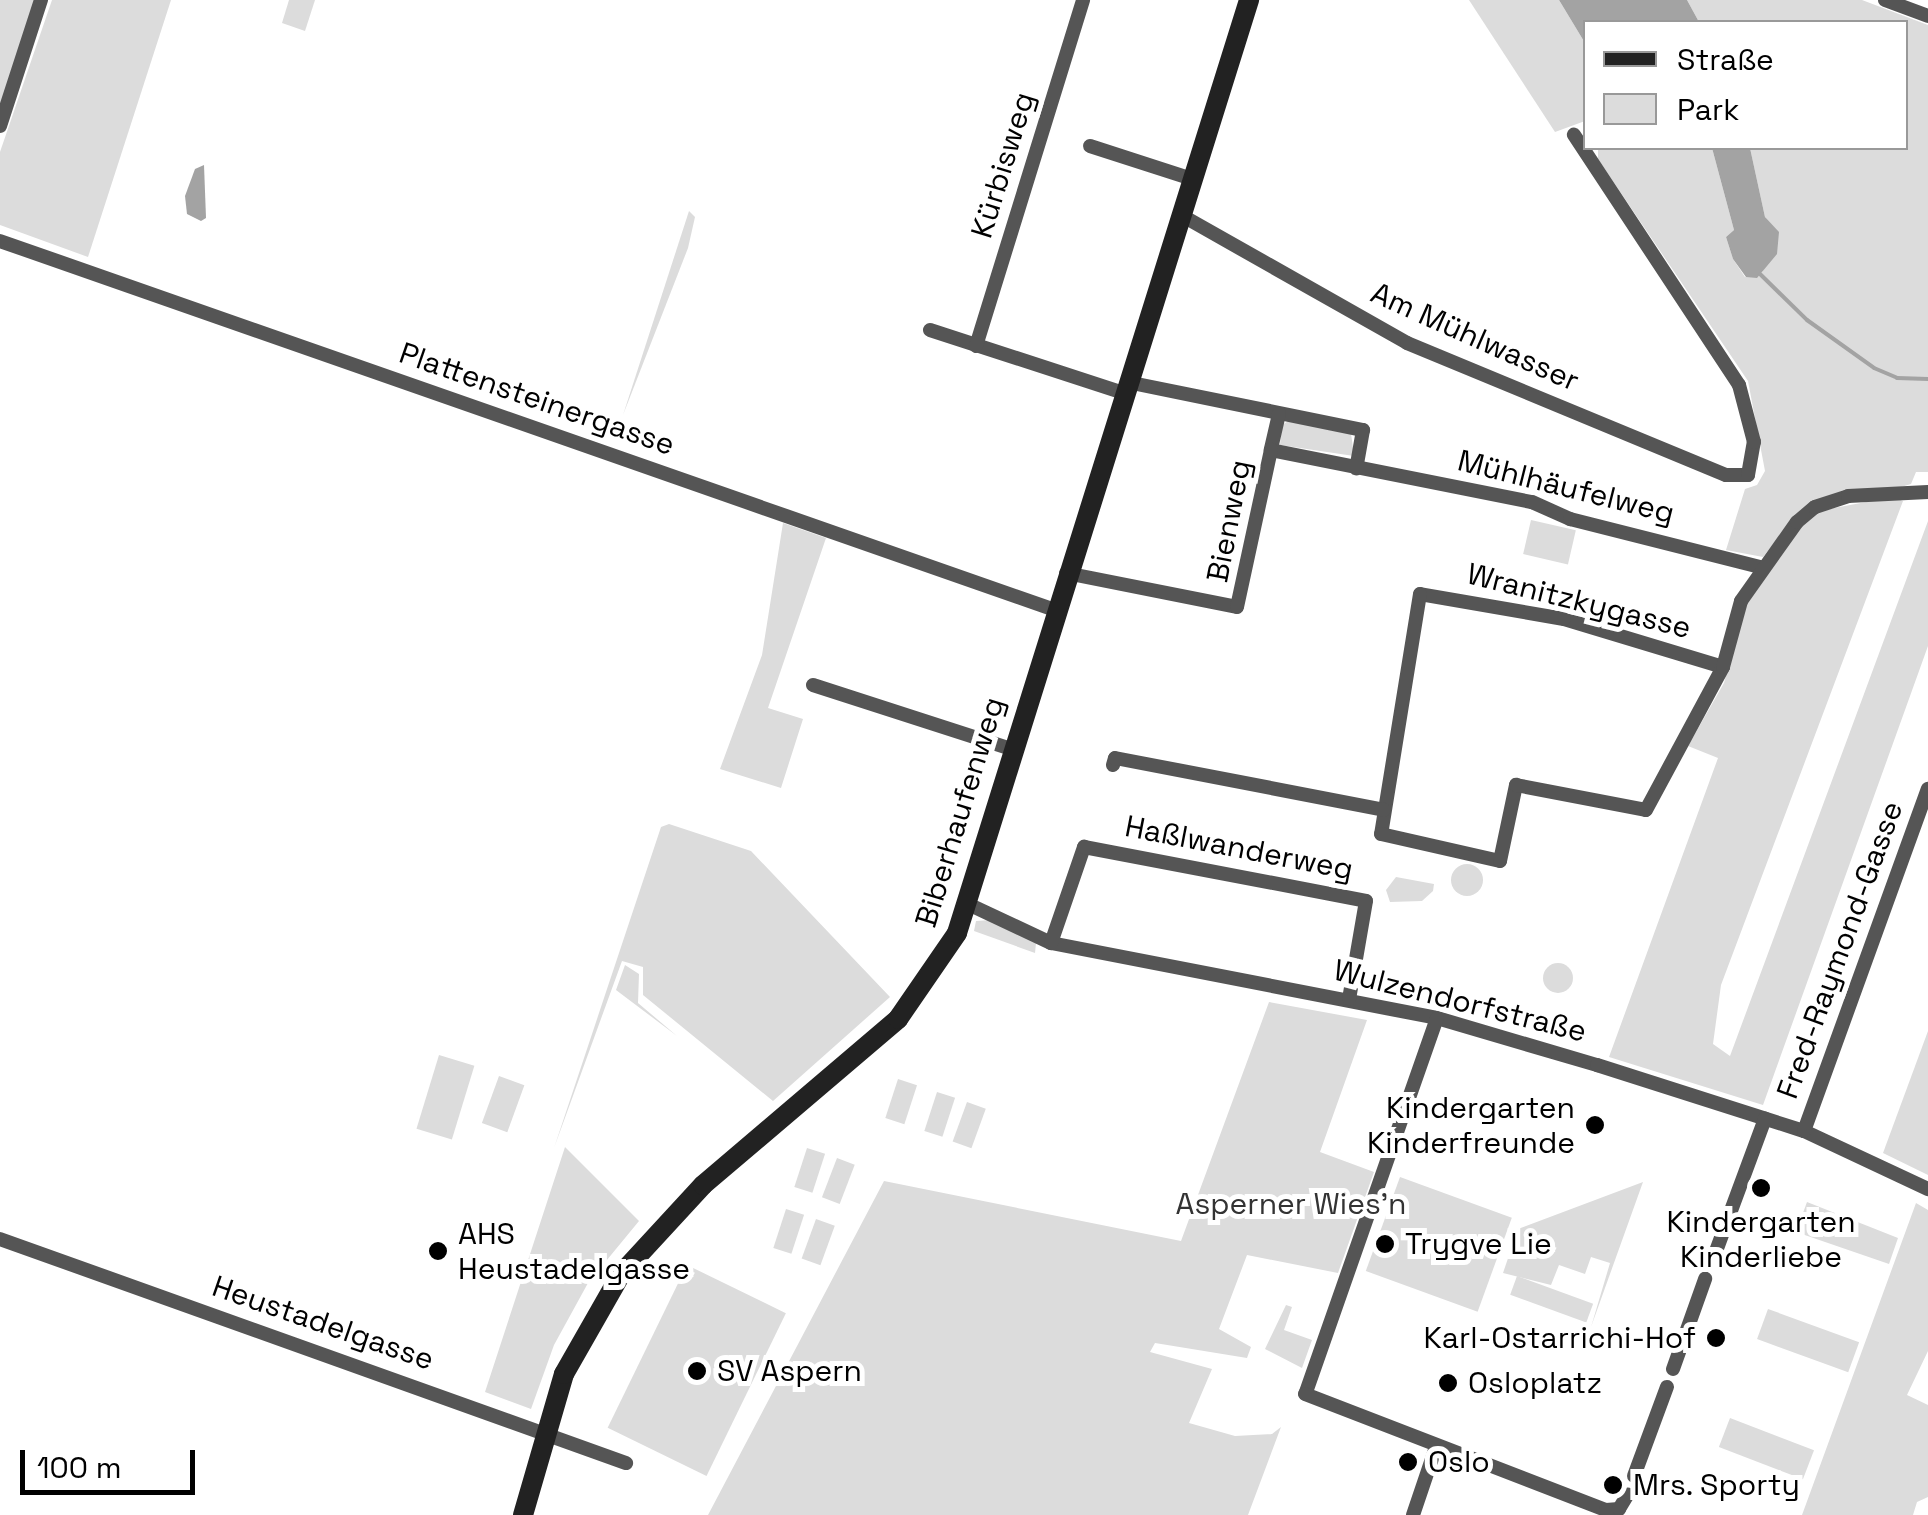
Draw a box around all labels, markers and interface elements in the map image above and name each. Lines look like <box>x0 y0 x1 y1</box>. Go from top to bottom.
legend <box>1583 20 1908 150</box>
text: Straße <box>1677 40 1774 79</box>
street label: Kürbisweg <box>964 88 1042 242</box>
text: Park <box>1677 90 1739 129</box>
street label: Am Mühlwasser <box>1365 275 1585 399</box>
street label: Plattensteinergasse <box>395 335 679 463</box>
street label: Mühlhäufelweg <box>1454 443 1678 531</box>
street label: Bienweg <box>1200 457 1258 585</box>
street label: Wranitzkygasse <box>1463 556 1695 646</box>
street label: Biberhaufenweg <box>908 693 1012 931</box>
street label: Fred-Raymond-Gasse <box>1769 796 1911 1104</box>
street label: Haßlwanderweg <box>1122 808 1356 888</box>
street label: Wulzendorfstraße <box>1330 952 1590 1050</box>
place label: Kindergarten Kinderfreunde <box>1367 1090 1575 1160</box>
marker: Kindergarten Kinderfreunde <box>1584 1114 1606 1136</box>
marker: Kindergarten Kinderliebe <box>1750 1177 1772 1199</box>
park label: Asperner Wies'n <box>1175 1186 1407 1222</box>
place label: Kindergarten Kinderliebe <box>1666 1204 1856 1274</box>
place label: AHS Heustadelgasse <box>458 1216 690 1286</box>
place label: Trygve Lie <box>1405 1226 1552 1262</box>
marker: Trygve Lie <box>1374 1233 1396 1255</box>
marker: AHS Heustadelgasse <box>427 1240 449 1262</box>
street label: Heustadelgasse <box>207 1268 439 1378</box>
place label: Karl-Ostarrichi-Hof <box>1423 1320 1696 1356</box>
marker: Karl-Ostarrichi-Hof <box>1705 1327 1727 1349</box>
place label: SV Aspern <box>717 1353 863 1389</box>
marker: SV Aspern <box>686 1360 708 1382</box>
place label: Osloplatz <box>1468 1365 1602 1401</box>
marker: Osloplatz <box>1437 1372 1459 1394</box>
scale bar <box>25 1430 200 1492</box>
place label: Oslo <box>1428 1444 1490 1480</box>
text: 100 m <box>37 1448 122 1487</box>
marker: Oslo <box>1397 1451 1419 1473</box>
place label: Mrs. Sporty <box>1633 1467 1801 1503</box>
marker: Mrs. Sporty <box>1602 1474 1624 1496</box>

